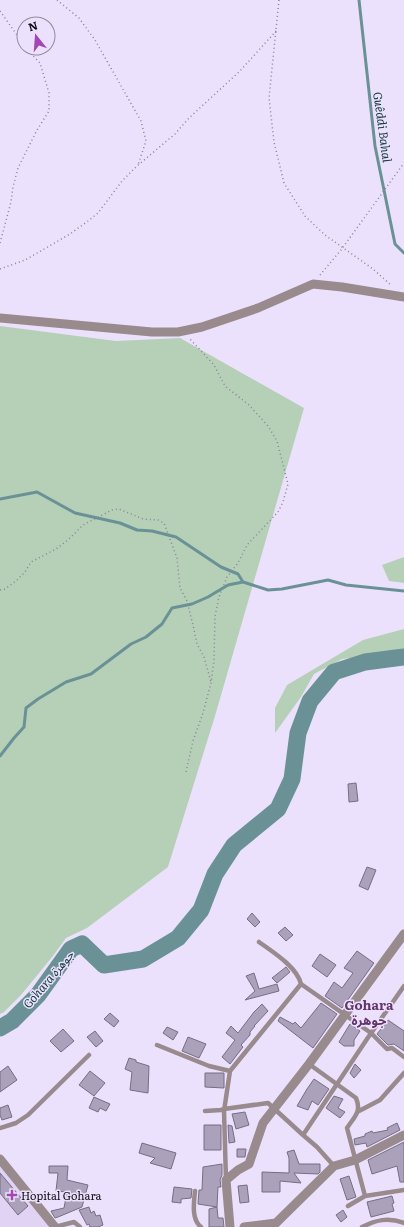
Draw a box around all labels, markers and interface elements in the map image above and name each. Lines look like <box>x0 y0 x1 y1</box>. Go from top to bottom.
north arrow <box>16 16 56 56</box>
text: N <box>26 16 40 34</box>
water label: Guêddi Bahal <box>369 90 397 164</box>
water label: Gohara جوهرة <box>18 945 78 1012</box>
district label: Gohara جوهرة <box>345 995 394 1029</box>
place label: Hopital Gohara <box>21 1187 102 1203</box>
marker: Hopital Gohara <box>6 1189 18 1201</box>

